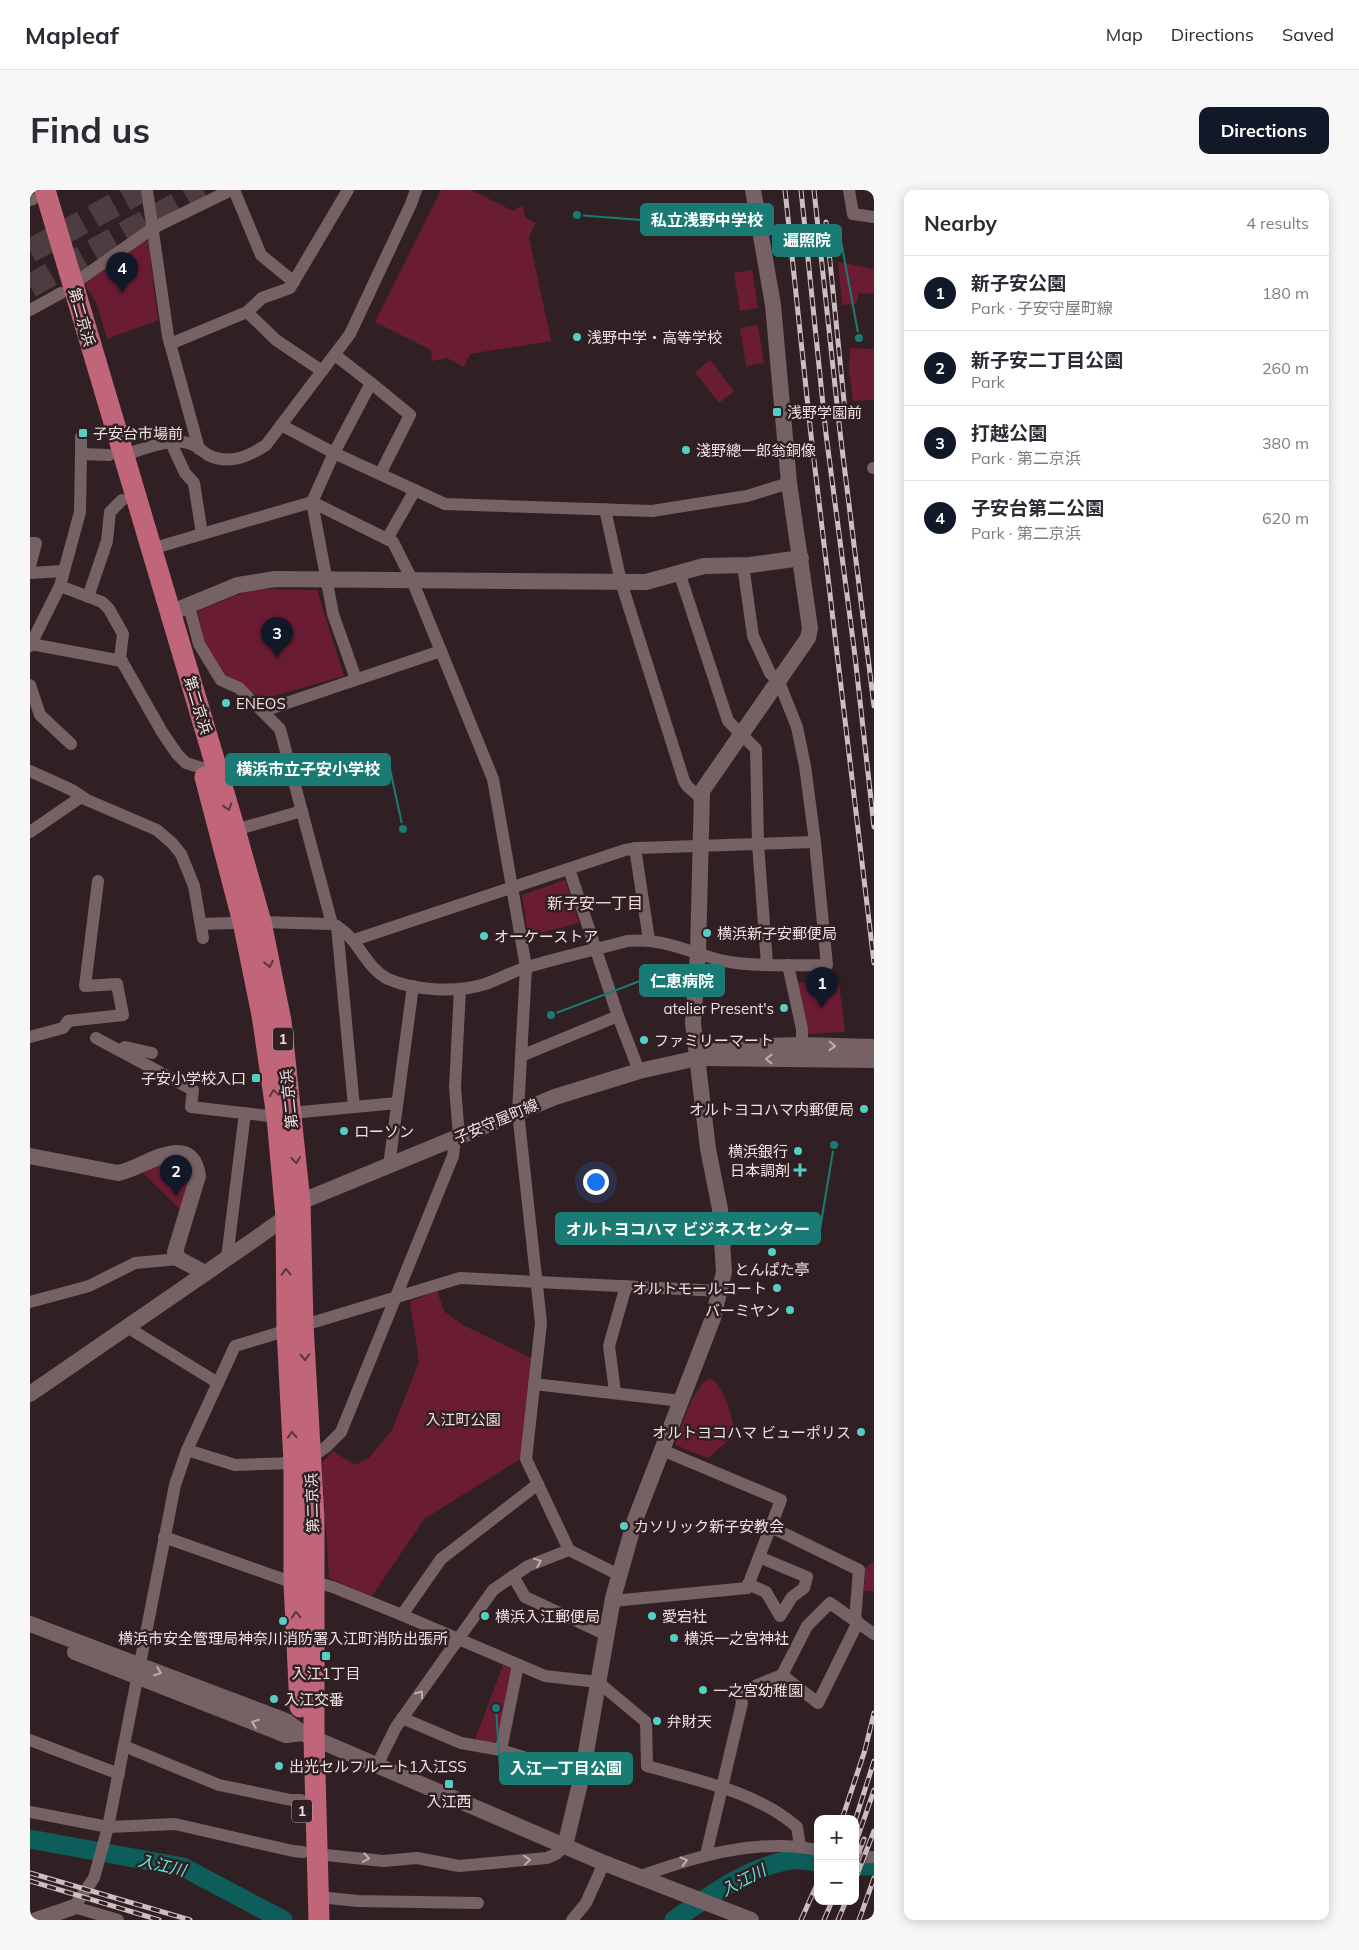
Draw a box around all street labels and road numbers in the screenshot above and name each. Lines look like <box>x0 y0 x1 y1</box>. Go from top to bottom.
street label: 第二京浜 <box>65 286 99 348</box>
street label: 第二京浜 <box>180 674 216 736</box>
road number: 1 <box>273 1028 293 1051</box>
street label: 第二京浜 <box>276 1068 302 1130</box>
street label: 子安守屋町線 <box>451 1095 541 1147</box>
street label: 第二京浜 <box>301 1473 323 1533</box>
road number: 1 <box>292 1800 312 1822</box>

